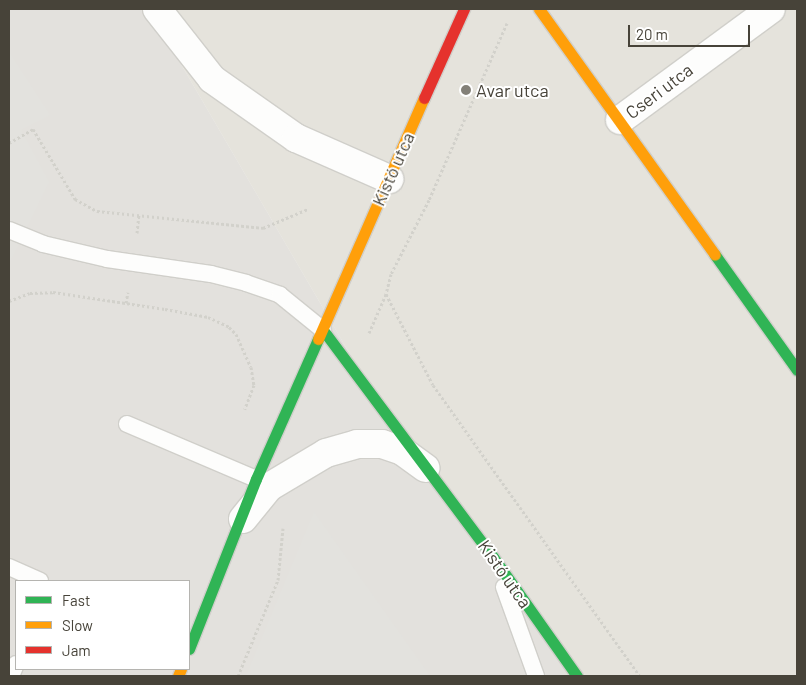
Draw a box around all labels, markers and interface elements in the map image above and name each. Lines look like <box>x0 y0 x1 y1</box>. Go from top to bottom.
scale bar <box>631 15 754 47</box>
text: 20 m <box>636 25 668 43</box>
street label: Cseri utca <box>621 59 697 123</box>
place label: Avar utca <box>476 79 549 101</box>
marker: Avar utca <box>460 84 472 96</box>
street label: Kistó utca <box>367 129 419 209</box>
street label: Kistó utca <box>474 536 536 612</box>
legend <box>15 580 190 670</box>
text: Fast <box>62 591 90 609</box>
text: Slow <box>62 616 93 634</box>
text: Jam <box>62 641 91 659</box>

